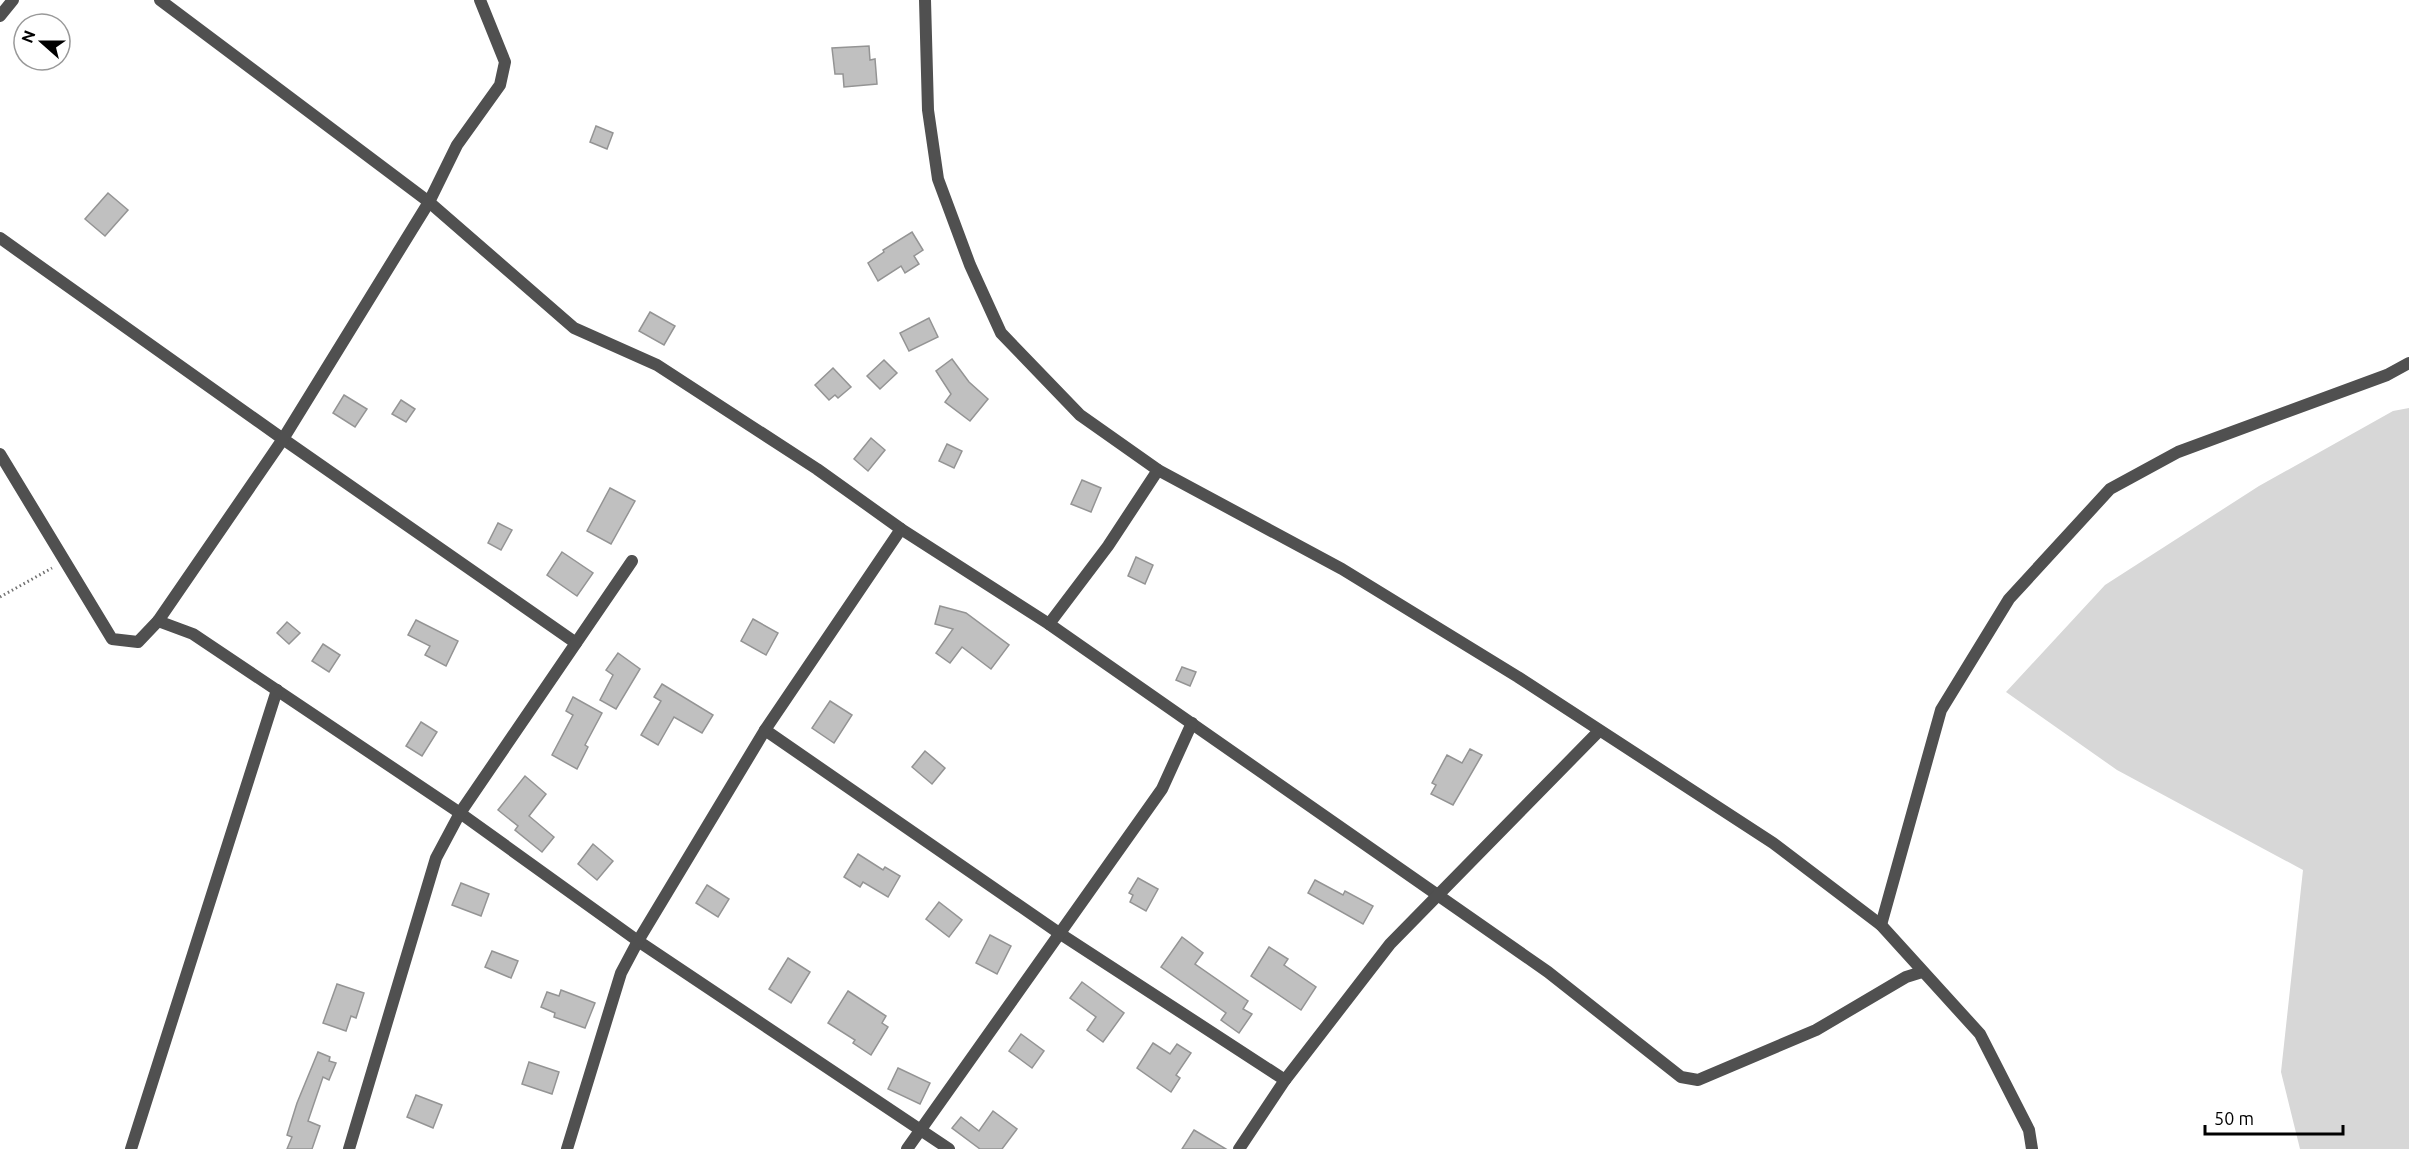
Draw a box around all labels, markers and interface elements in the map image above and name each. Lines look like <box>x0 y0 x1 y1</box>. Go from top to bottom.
north arrow <box>12 12 72 72</box>
text: N <box>17 28 39 45</box>
scale bar <box>2205 1098 2343 1136</box>
text: 50 m <box>2214 1108 2254 1128</box>

